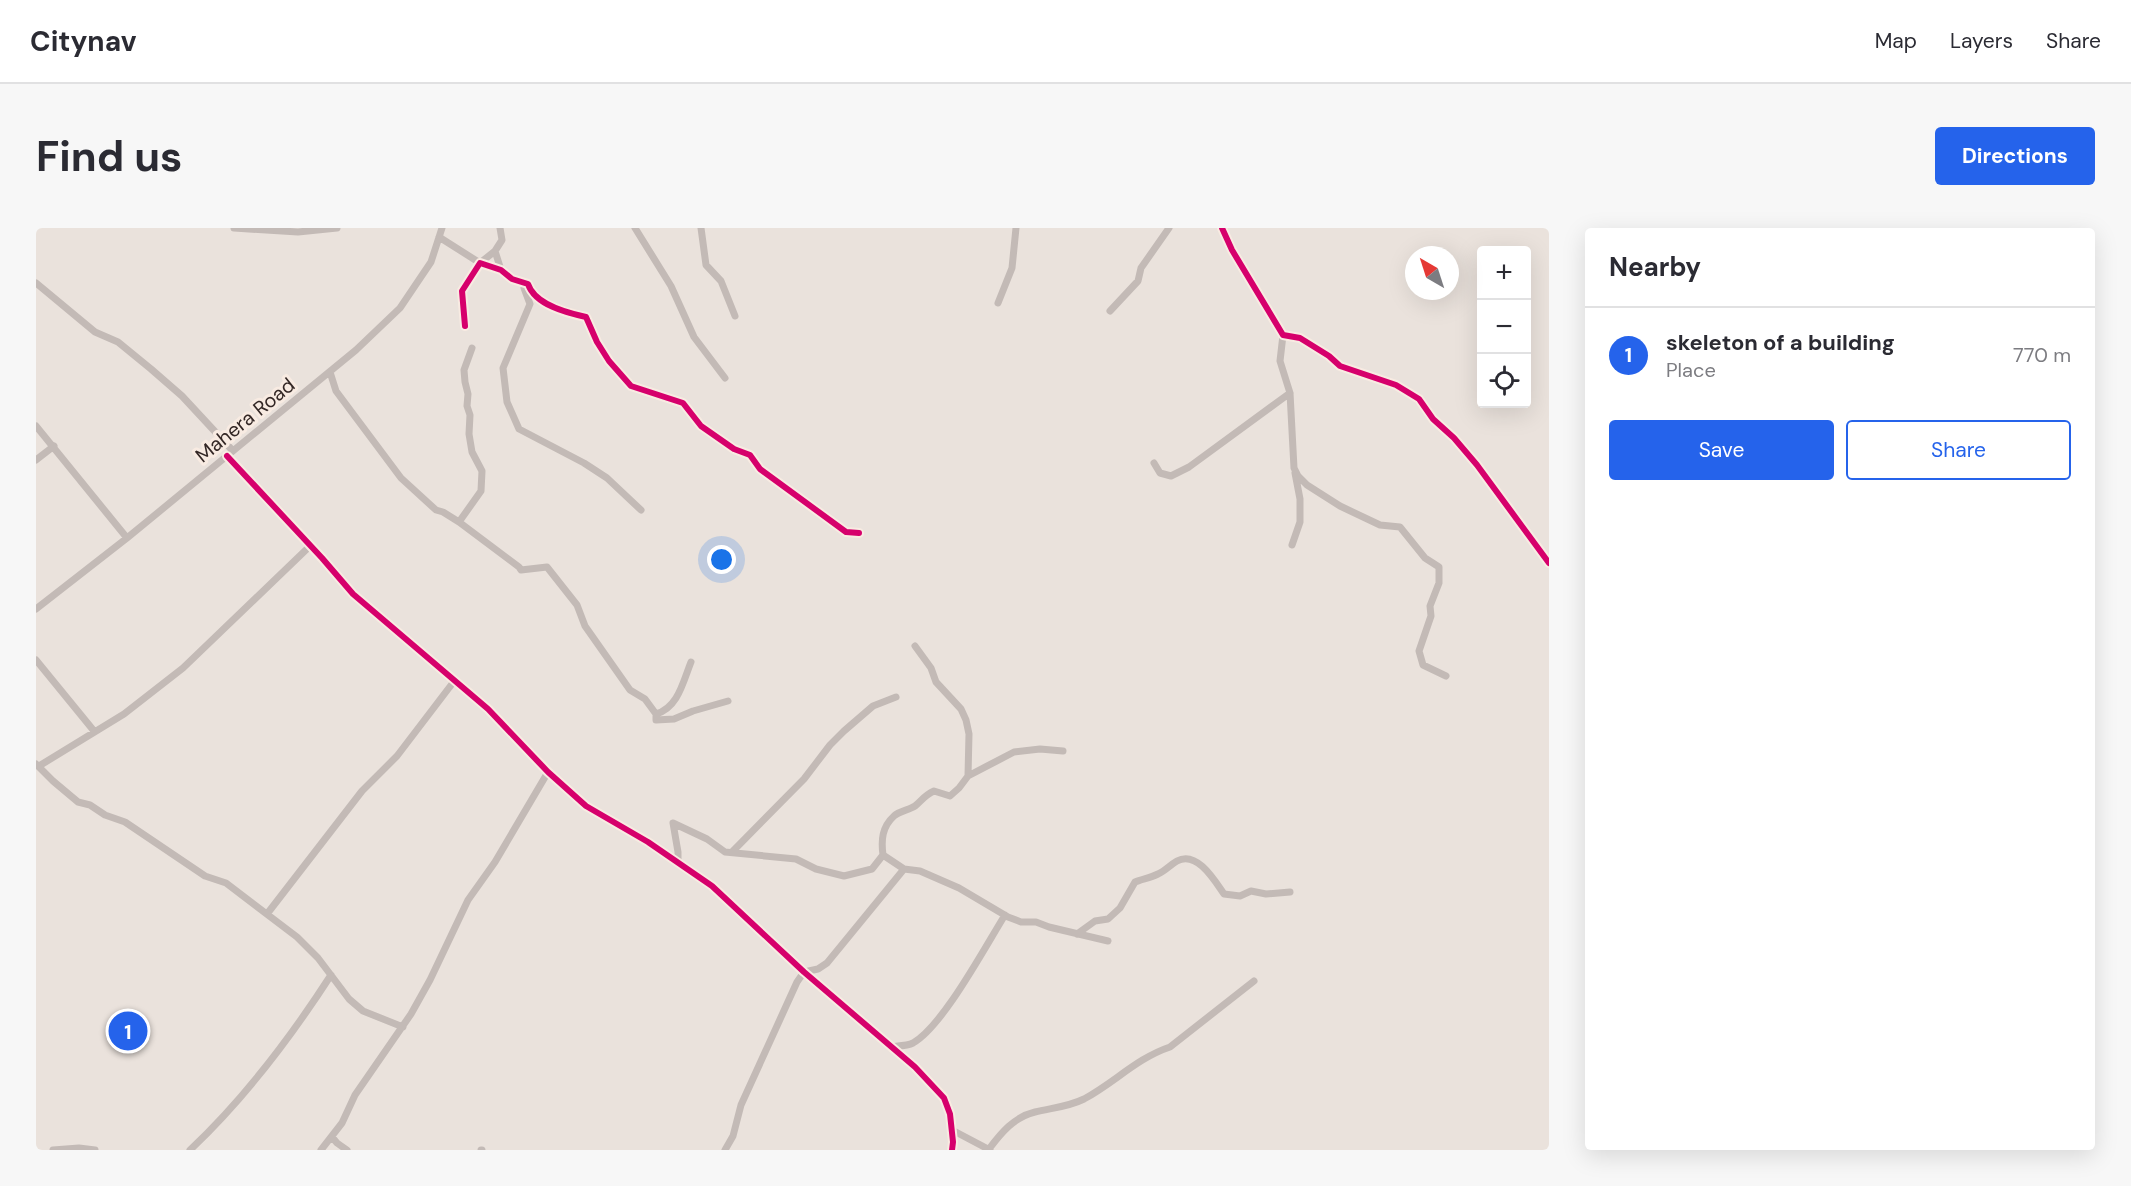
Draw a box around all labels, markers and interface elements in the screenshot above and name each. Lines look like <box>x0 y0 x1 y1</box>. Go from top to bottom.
text: Citynav <box>30 23 136 60</box>
text: Map <box>1875 27 1917 55</box>
text: Layers <box>1950 27 2013 55</box>
text: Share <box>2046 27 2101 55</box>
button: Directions <box>1935 127 2095 185</box>
text: Find us <box>36 129 182 184</box>
north arrow <box>1405 246 1459 300</box>
map controls <box>1477 246 1531 408</box>
button: + <box>1477 246 1531 300</box>
text: Nearby <box>1609 250 1701 284</box>
button: − <box>1477 300 1531 354</box>
text: skeleton of a building <box>1666 328 1895 357</box>
text: 1 <box>1625 342 1632 368</box>
text: 770 m <box>2013 342 2071 368</box>
button: locate <box>1477 354 1531 408</box>
text: Place <box>1666 357 1716 383</box>
street label: Mahera Road <box>190 372 300 468</box>
button: Save <box>1609 420 1834 480</box>
button: Share <box>1846 420 2071 480</box>
your location <box>707 545 736 574</box>
pin: 1 <box>108 1008 148 1054</box>

